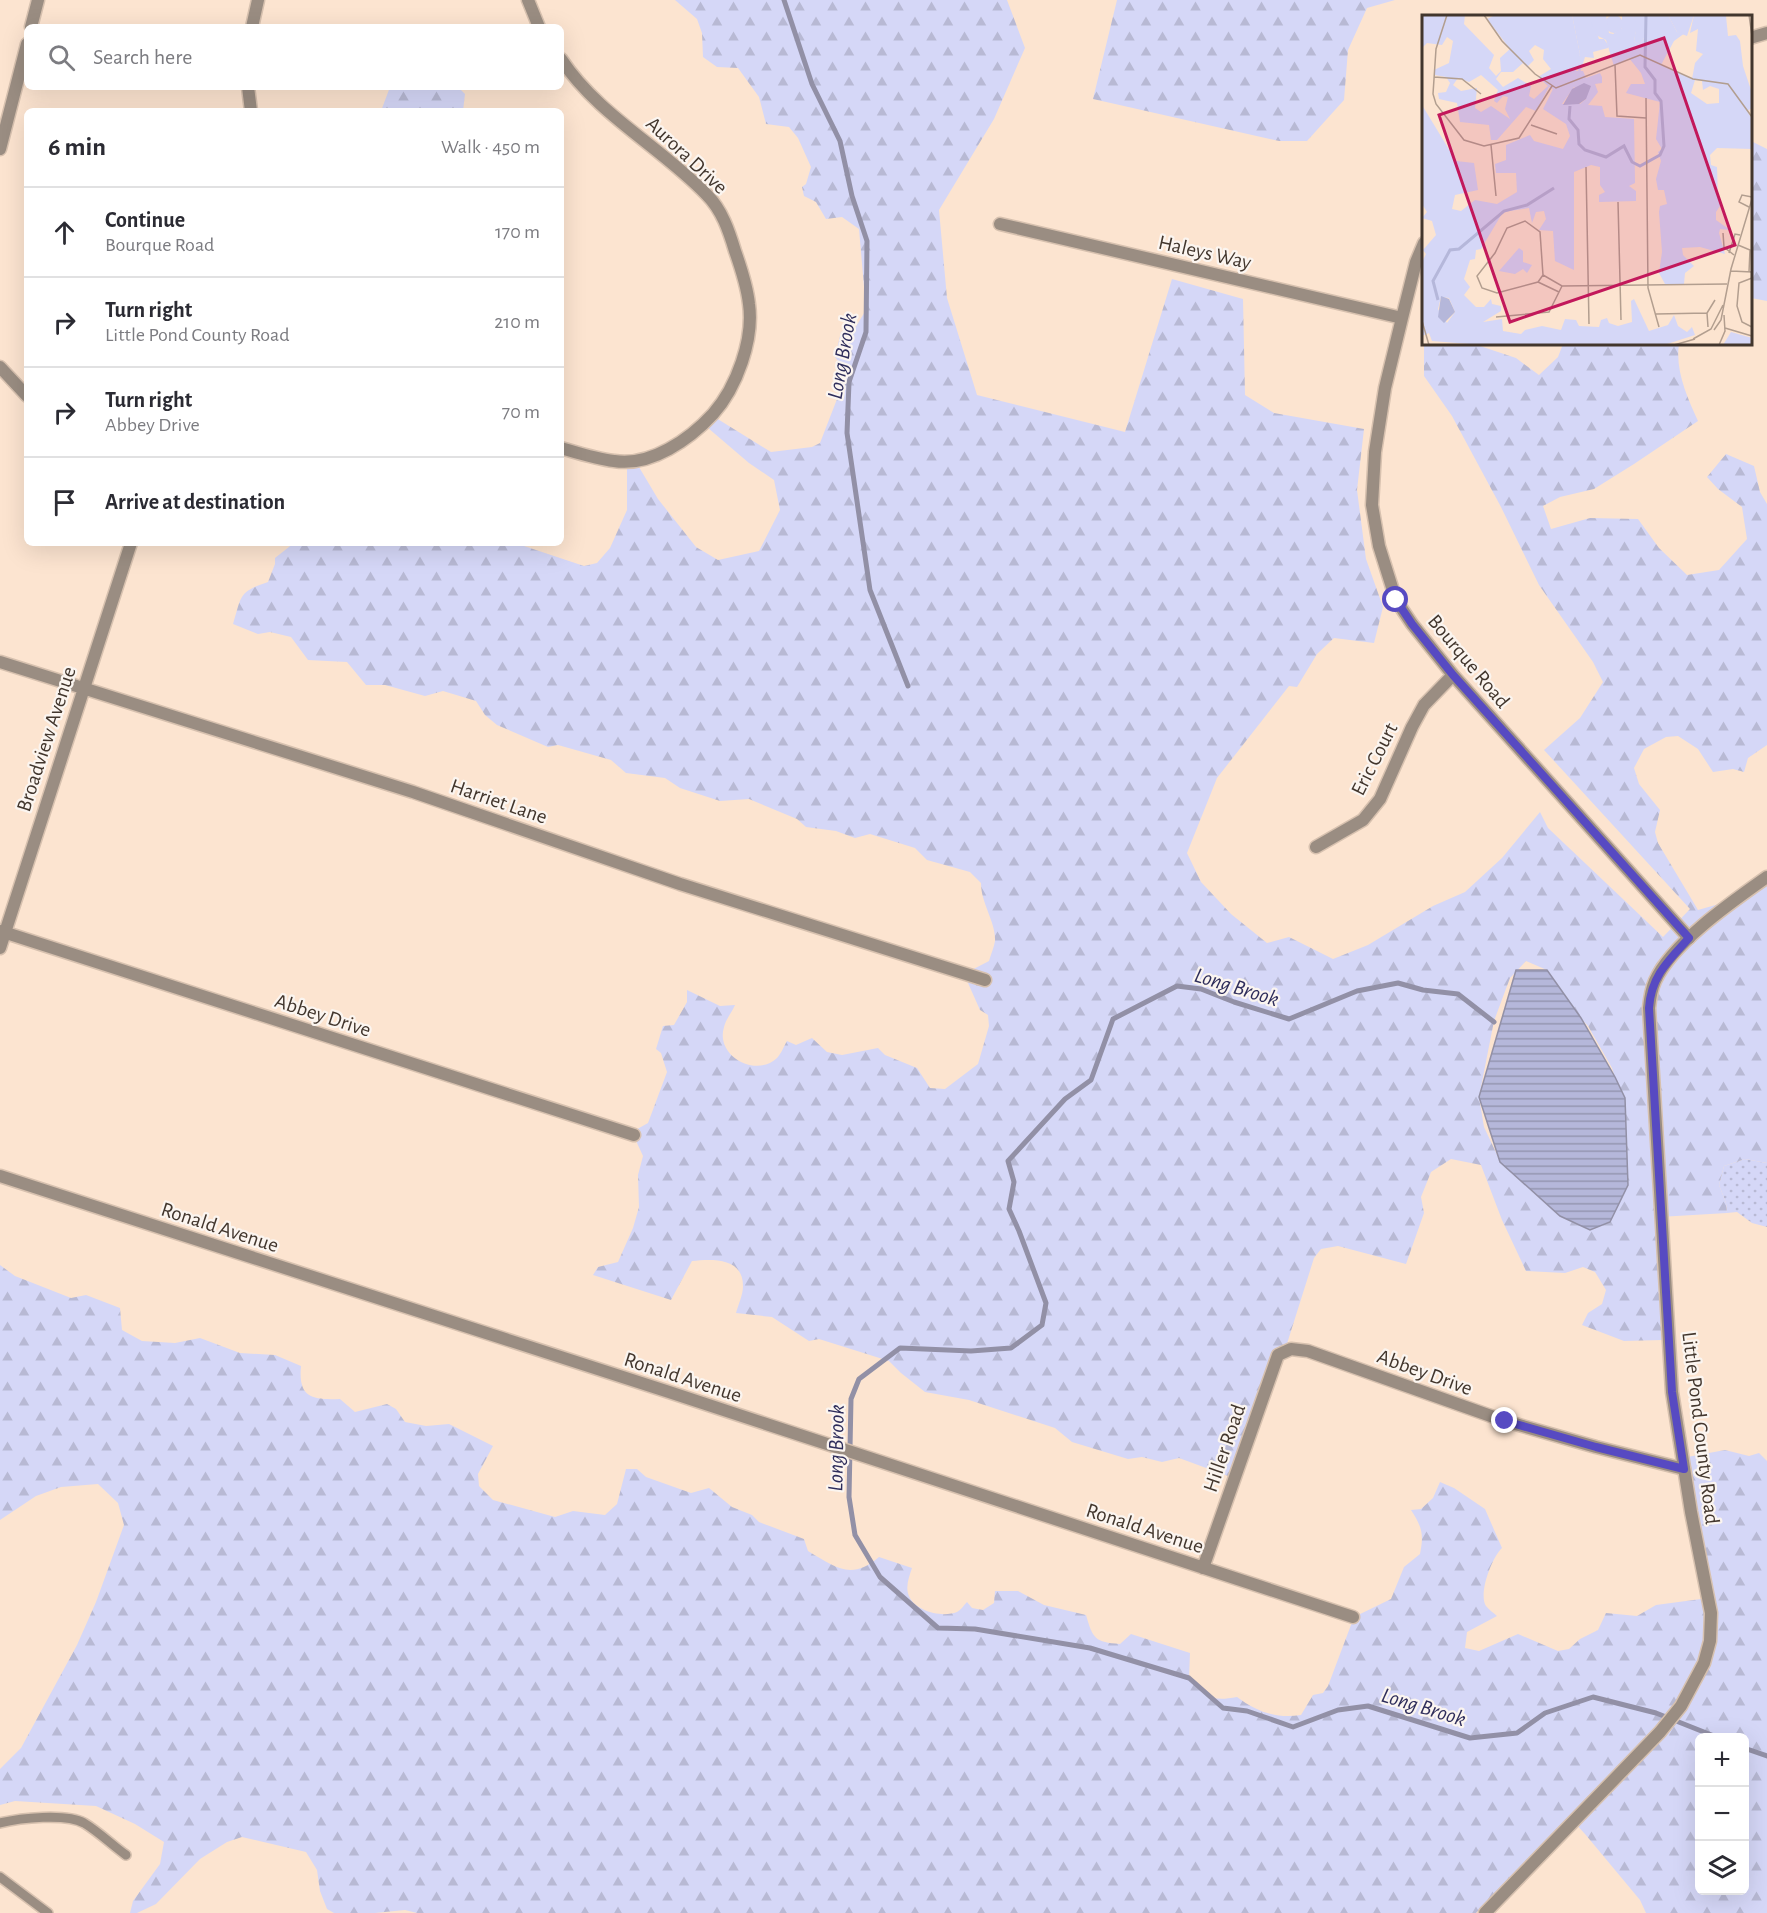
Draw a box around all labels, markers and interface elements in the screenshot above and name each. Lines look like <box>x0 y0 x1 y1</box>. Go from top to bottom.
inset map <box>1422 15 1752 345</box>
search box <box>24 24 564 90</box>
icon: search <box>45 41 78 74</box>
text: Search here <box>93 46 192 68</box>
street label: Aurora Drive <box>642 113 731 198</box>
text: 6 min <box>48 134 106 160</box>
text: Walk · 450 m <box>441 137 540 157</box>
text: Continue <box>105 209 185 231</box>
icon: ahead <box>48 216 81 249</box>
text: 170 m <box>495 222 540 242</box>
street label: Haleys Way <box>1156 232 1253 273</box>
text: Bourque Road <box>105 235 214 255</box>
text: Turn right <box>105 299 192 321</box>
icon: right <box>48 306 81 339</box>
water label: Long Brook <box>824 311 860 401</box>
text: 210 m <box>494 312 540 332</box>
text: Little Pond County Road <box>105 325 290 345</box>
text: Turn right <box>105 389 192 411</box>
icon: right <box>48 396 81 429</box>
text: 70 m <box>502 402 540 422</box>
text: Abbey Drive <box>105 415 200 435</box>
icon: arrive <box>48 486 81 519</box>
text: Arrive at destination <box>105 491 285 513</box>
route start <box>1382 586 1408 612</box>
street label: Bourque Road <box>1424 611 1514 712</box>
street label: Broadview Avenue <box>13 664 80 814</box>
street label: Eric Court <box>1347 719 1402 799</box>
street label: Harriet Lane <box>448 775 550 828</box>
water label: Long Brook <box>1192 964 1282 1010</box>
street label: Abbey Drive <box>272 990 373 1041</box>
street label: Ronald Avenue <box>158 1199 281 1256</box>
street label: Little Pond County Road <box>1678 1331 1723 1526</box>
street label: Abbey Drive <box>1374 1346 1475 1399</box>
street label: Ronald Avenue <box>621 1349 744 1406</box>
street label: Hiller Road <box>1200 1401 1249 1495</box>
water label: Long Brook <box>824 1404 848 1492</box>
route end <box>1491 1407 1517 1433</box>
street label: Ronald Avenue <box>1083 1500 1206 1557</box>
water label: Long Brook <box>1379 1684 1469 1730</box>
map controls <box>1695 1733 1749 1895</box>
button: + <box>1695 1733 1749 1787</box>
button: − <box>1695 1787 1749 1841</box>
button: layers <box>1695 1841 1749 1895</box>

